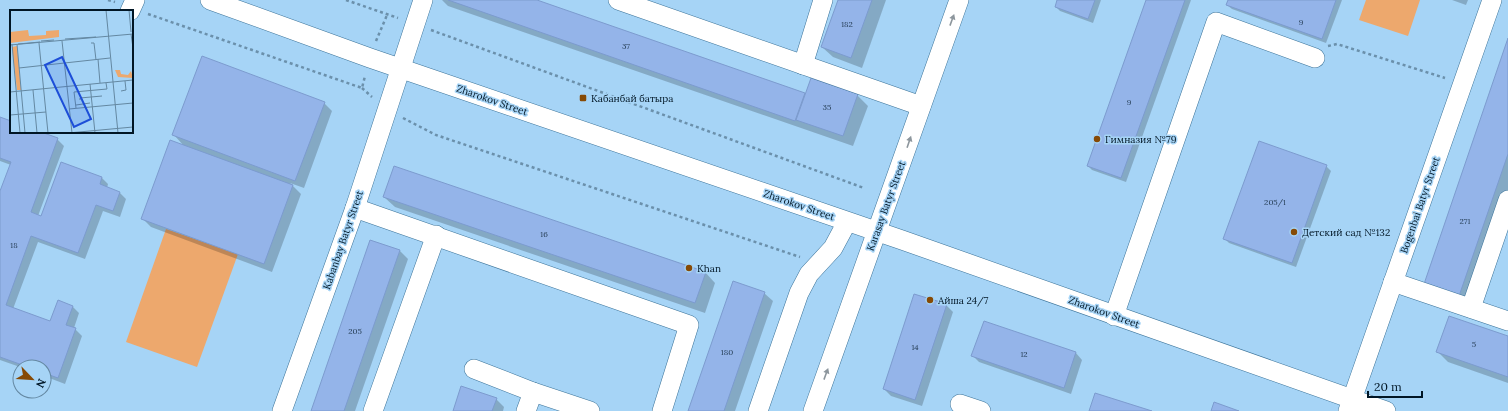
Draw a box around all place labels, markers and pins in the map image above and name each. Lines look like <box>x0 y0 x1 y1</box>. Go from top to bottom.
place label: Кабанбай батыра <box>591 92 673 105</box>
marker: Кабанбай батыра <box>578 93 588 103</box>
place label: Гимназия №79 <box>1105 133 1177 146</box>
marker: Гимназия №79 <box>1092 134 1102 144</box>
place label: Детский сад №132 <box>1302 226 1390 239</box>
marker: Детский сад №132 <box>1289 227 1299 237</box>
place label: Khan <box>697 262 721 275</box>
marker: Khan <box>684 263 694 273</box>
place label: Айша 24/7 <box>937 294 989 307</box>
marker: Айша 24/7 <box>925 295 935 305</box>

